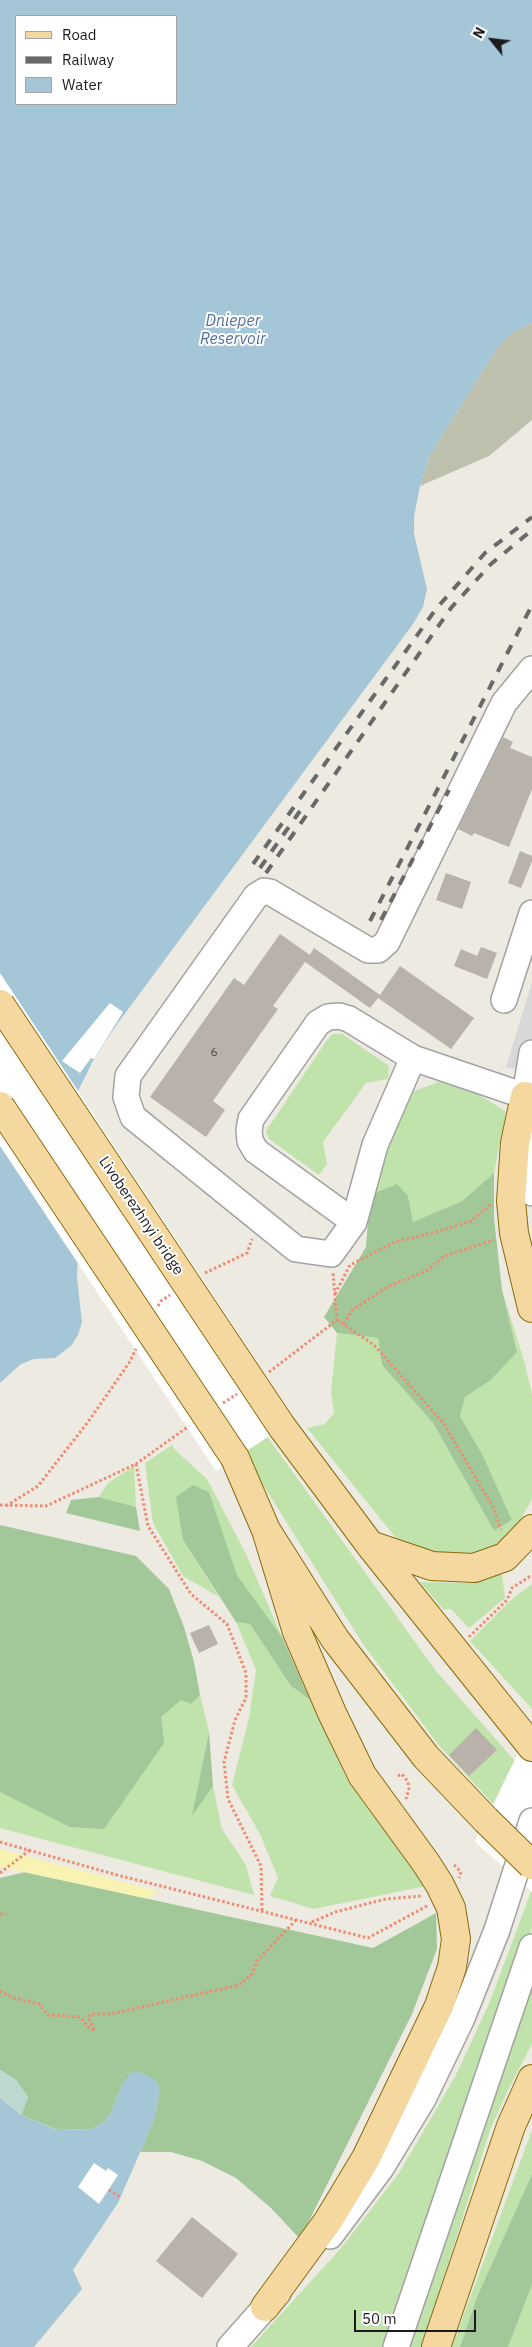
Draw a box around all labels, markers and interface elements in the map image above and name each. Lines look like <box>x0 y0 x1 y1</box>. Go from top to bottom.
legend <box>15 15 178 105</box>
north arrow <box>467 15 517 65</box>
text: N <box>469 24 489 42</box>
text: Road <box>62 25 97 44</box>
text: Railway <box>62 50 114 69</box>
text: Water <box>62 75 102 94</box>
water label: Dnieper Reservoir <box>200 311 266 349</box>
house number: 6 <box>210 1046 218 1060</box>
street label: Livoberezhnyi bridge <box>95 1153 187 1279</box>
scale bar <box>357 2300 480 2332</box>
text: 50 m <box>362 2309 397 2328</box>

